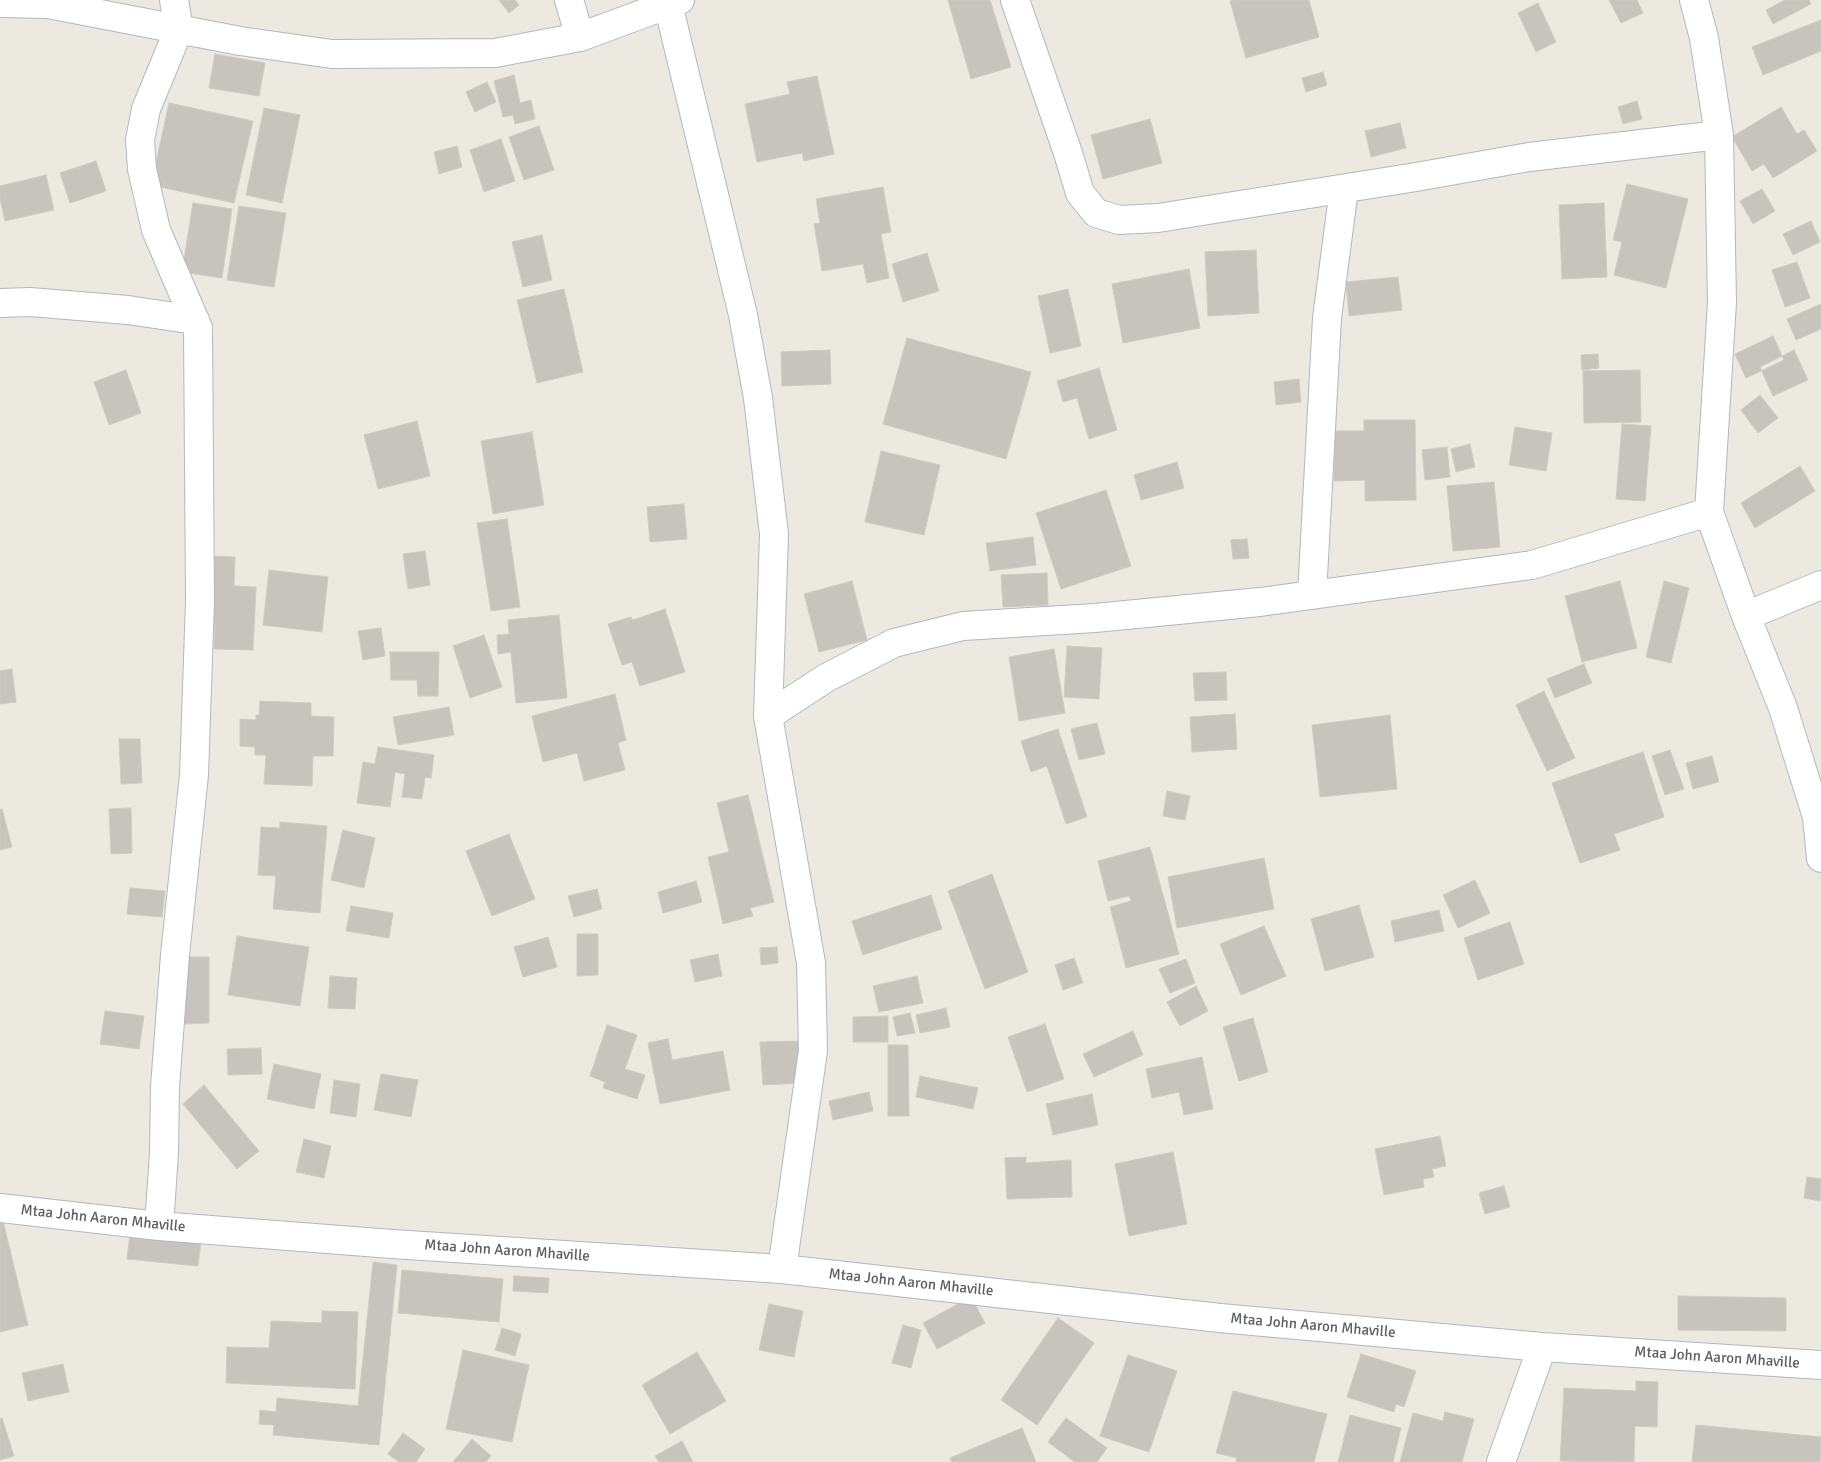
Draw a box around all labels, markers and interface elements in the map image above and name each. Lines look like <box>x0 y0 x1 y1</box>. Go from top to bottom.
street label: Mtaa John Aaron Mhaville <box>20 1201 186 1237</box>
street label: Mtaa John Aaron Mhaville <box>424 1236 590 1266</box>
street label: Mtaa John Aaron Mhaville <box>828 1265 994 1301</box>
street label: Mtaa John Aaron Mhaville <box>1230 1310 1396 1342</box>
street label: Mtaa John Aaron Mhaville <box>1634 1343 1800 1373</box>

